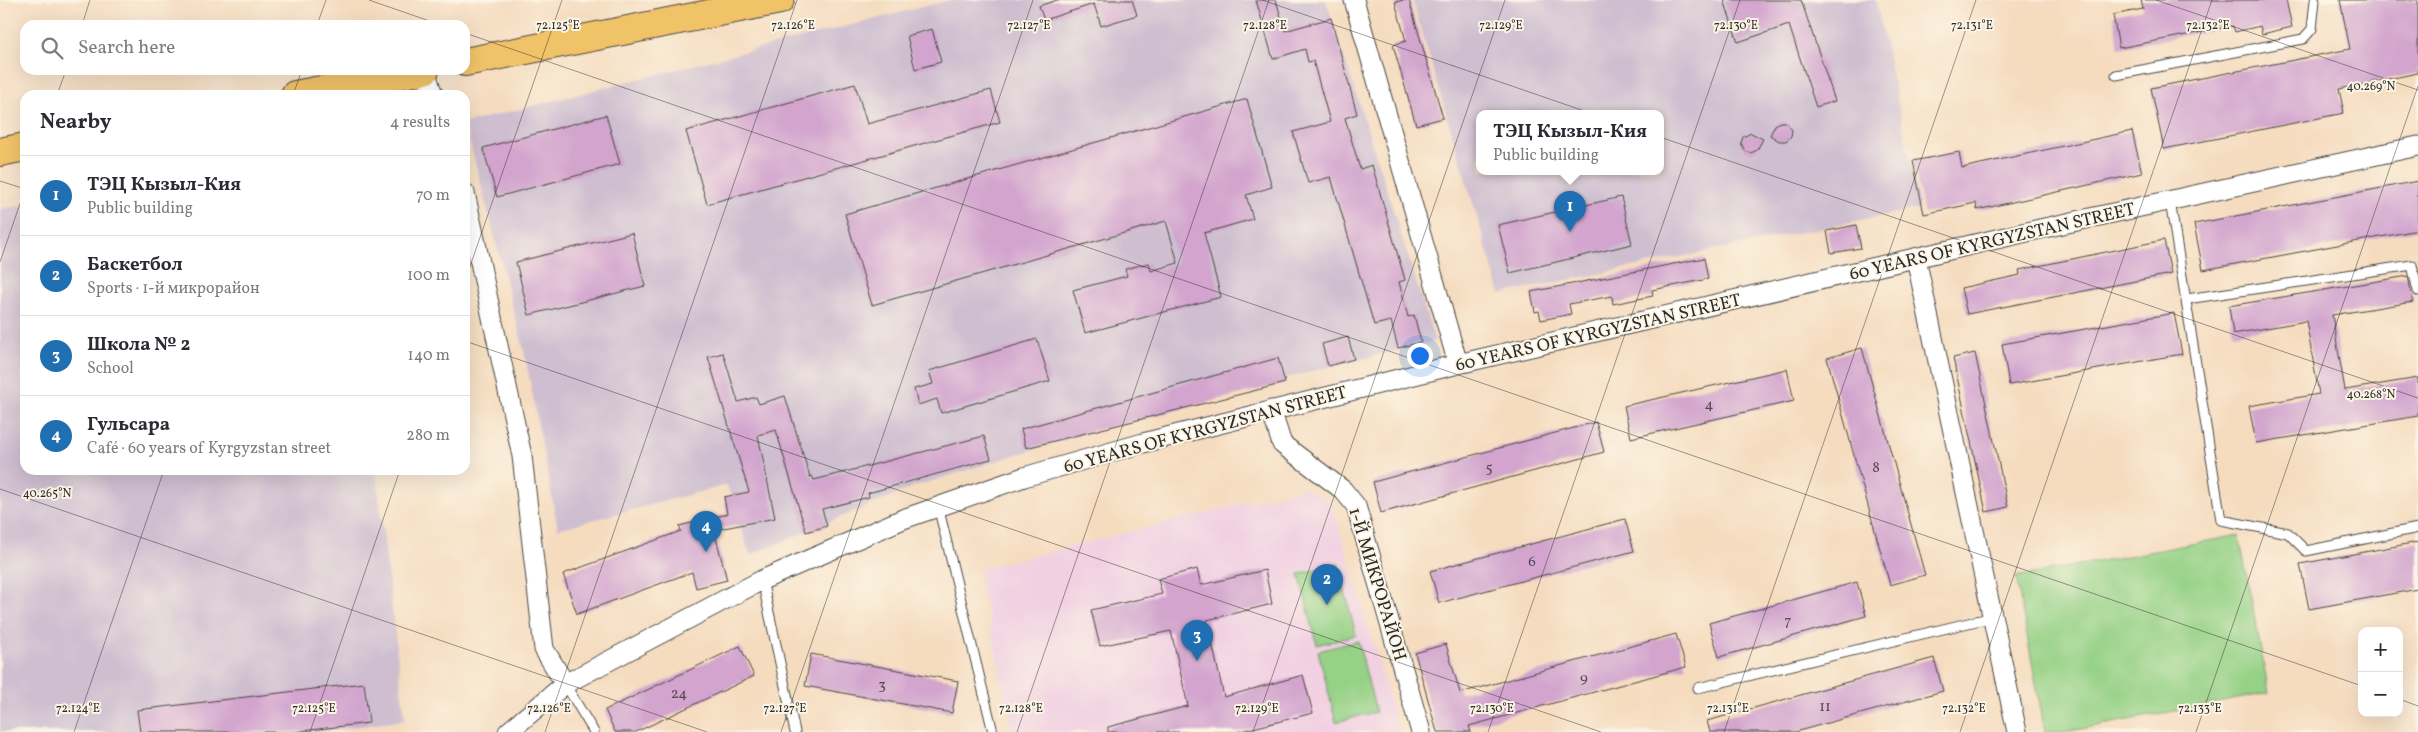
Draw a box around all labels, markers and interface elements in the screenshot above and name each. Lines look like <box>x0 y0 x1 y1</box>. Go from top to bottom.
text: 72.125°E <box>536 18 580 34</box>
text: 72.126°E <box>771 18 815 34</box>
text: 72.127°E <box>1007 18 1051 34</box>
text: 72.128°E <box>1243 18 1287 34</box>
text: 72.129°E <box>1479 18 1523 34</box>
text: 72.130°E <box>1714 18 1758 34</box>
text: 72.131°E <box>1951 18 1993 34</box>
text: 72.132°E <box>2186 18 2230 34</box>
search box <box>20 20 470 75</box>
icon: search <box>38 34 66 62</box>
text: Search here <box>78 35 175 61</box>
text: 40.269°N <box>2347 79 2396 95</box>
text: Nearby <box>40 108 111 137</box>
popup <box>1476 110 1664 175</box>
text: 4 results <box>390 112 450 134</box>
text: ТЭЦ Кызыл-Кия <box>1493 119 1647 145</box>
text: Public building <box>1493 145 1599 167</box>
text: ТЭЦ Кызыл-Кия <box>87 172 241 198</box>
text: 1 <box>53 185 59 207</box>
text: 70 m <box>416 185 450 207</box>
pin: 1 <box>1554 191 1586 232</box>
street label: 60 YEARS OF KYRGYZSTAN STREET <box>1847 197 2138 288</box>
text: Public building <box>87 198 193 220</box>
text: Баскетбол <box>87 252 183 278</box>
text: 2 <box>52 265 60 287</box>
text: 100 m <box>407 265 450 287</box>
text: Sports · 1-й микрорайон <box>87 278 260 300</box>
street label: 60 YEARS OF KYRGYZSTAN STREET <box>1453 288 1744 379</box>
text: Школа № 2 <box>87 332 190 358</box>
your location <box>1407 343 1433 369</box>
text: 3 <box>52 345 60 367</box>
text: 140 m <box>408 345 450 367</box>
text: School <box>87 358 134 380</box>
street label: 60 YEARS OF KYRGYZSTAN STREET <box>1061 380 1350 480</box>
text: 40.268°N <box>2347 387 2396 403</box>
house number: 4 <box>1705 395 1714 416</box>
text: Гульсара <box>87 412 170 438</box>
text: 4 <box>51 425 61 447</box>
text: 280 m <box>406 425 450 447</box>
text: Café · 60 years of Kyrgyzstan street <box>87 438 331 460</box>
house number: 5 <box>1485 458 1493 479</box>
house number: 8 <box>1872 458 1880 479</box>
text: 40.265°N <box>23 486 71 502</box>
street label: 1-Й МИКРОРАЙОН <box>1341 505 1412 664</box>
pin: 4 <box>690 511 722 552</box>
house number: 6 <box>1528 552 1536 573</box>
pin: 2 <box>1311 564 1343 605</box>
house number: 7 <box>1784 611 1792 632</box>
pin: 3 <box>1181 620 1213 661</box>
map controls <box>2358 627 2403 717</box>
button: + <box>2358 627 2403 672</box>
house number: 9 <box>1580 668 1588 689</box>
button: − <box>2358 672 2403 717</box>
house number: 3 <box>878 675 886 696</box>
house number: 24 <box>671 684 687 705</box>
house number: 11 <box>1819 697 1831 718</box>
text: 72.124°E <box>56 701 100 717</box>
text: 72.125°E <box>292 701 336 717</box>
text: 72.126°E <box>527 701 571 717</box>
text: 72.127°E <box>763 701 807 717</box>
text: 72.128°E <box>999 701 1043 717</box>
text: 72.129°E <box>1235 701 1279 717</box>
text: 72.130°E <box>1470 701 1514 717</box>
text: 72.131°E <box>1707 701 1749 717</box>
text: 72.132°E <box>1942 701 1986 717</box>
text: 72.133°E <box>2178 701 2222 717</box>

